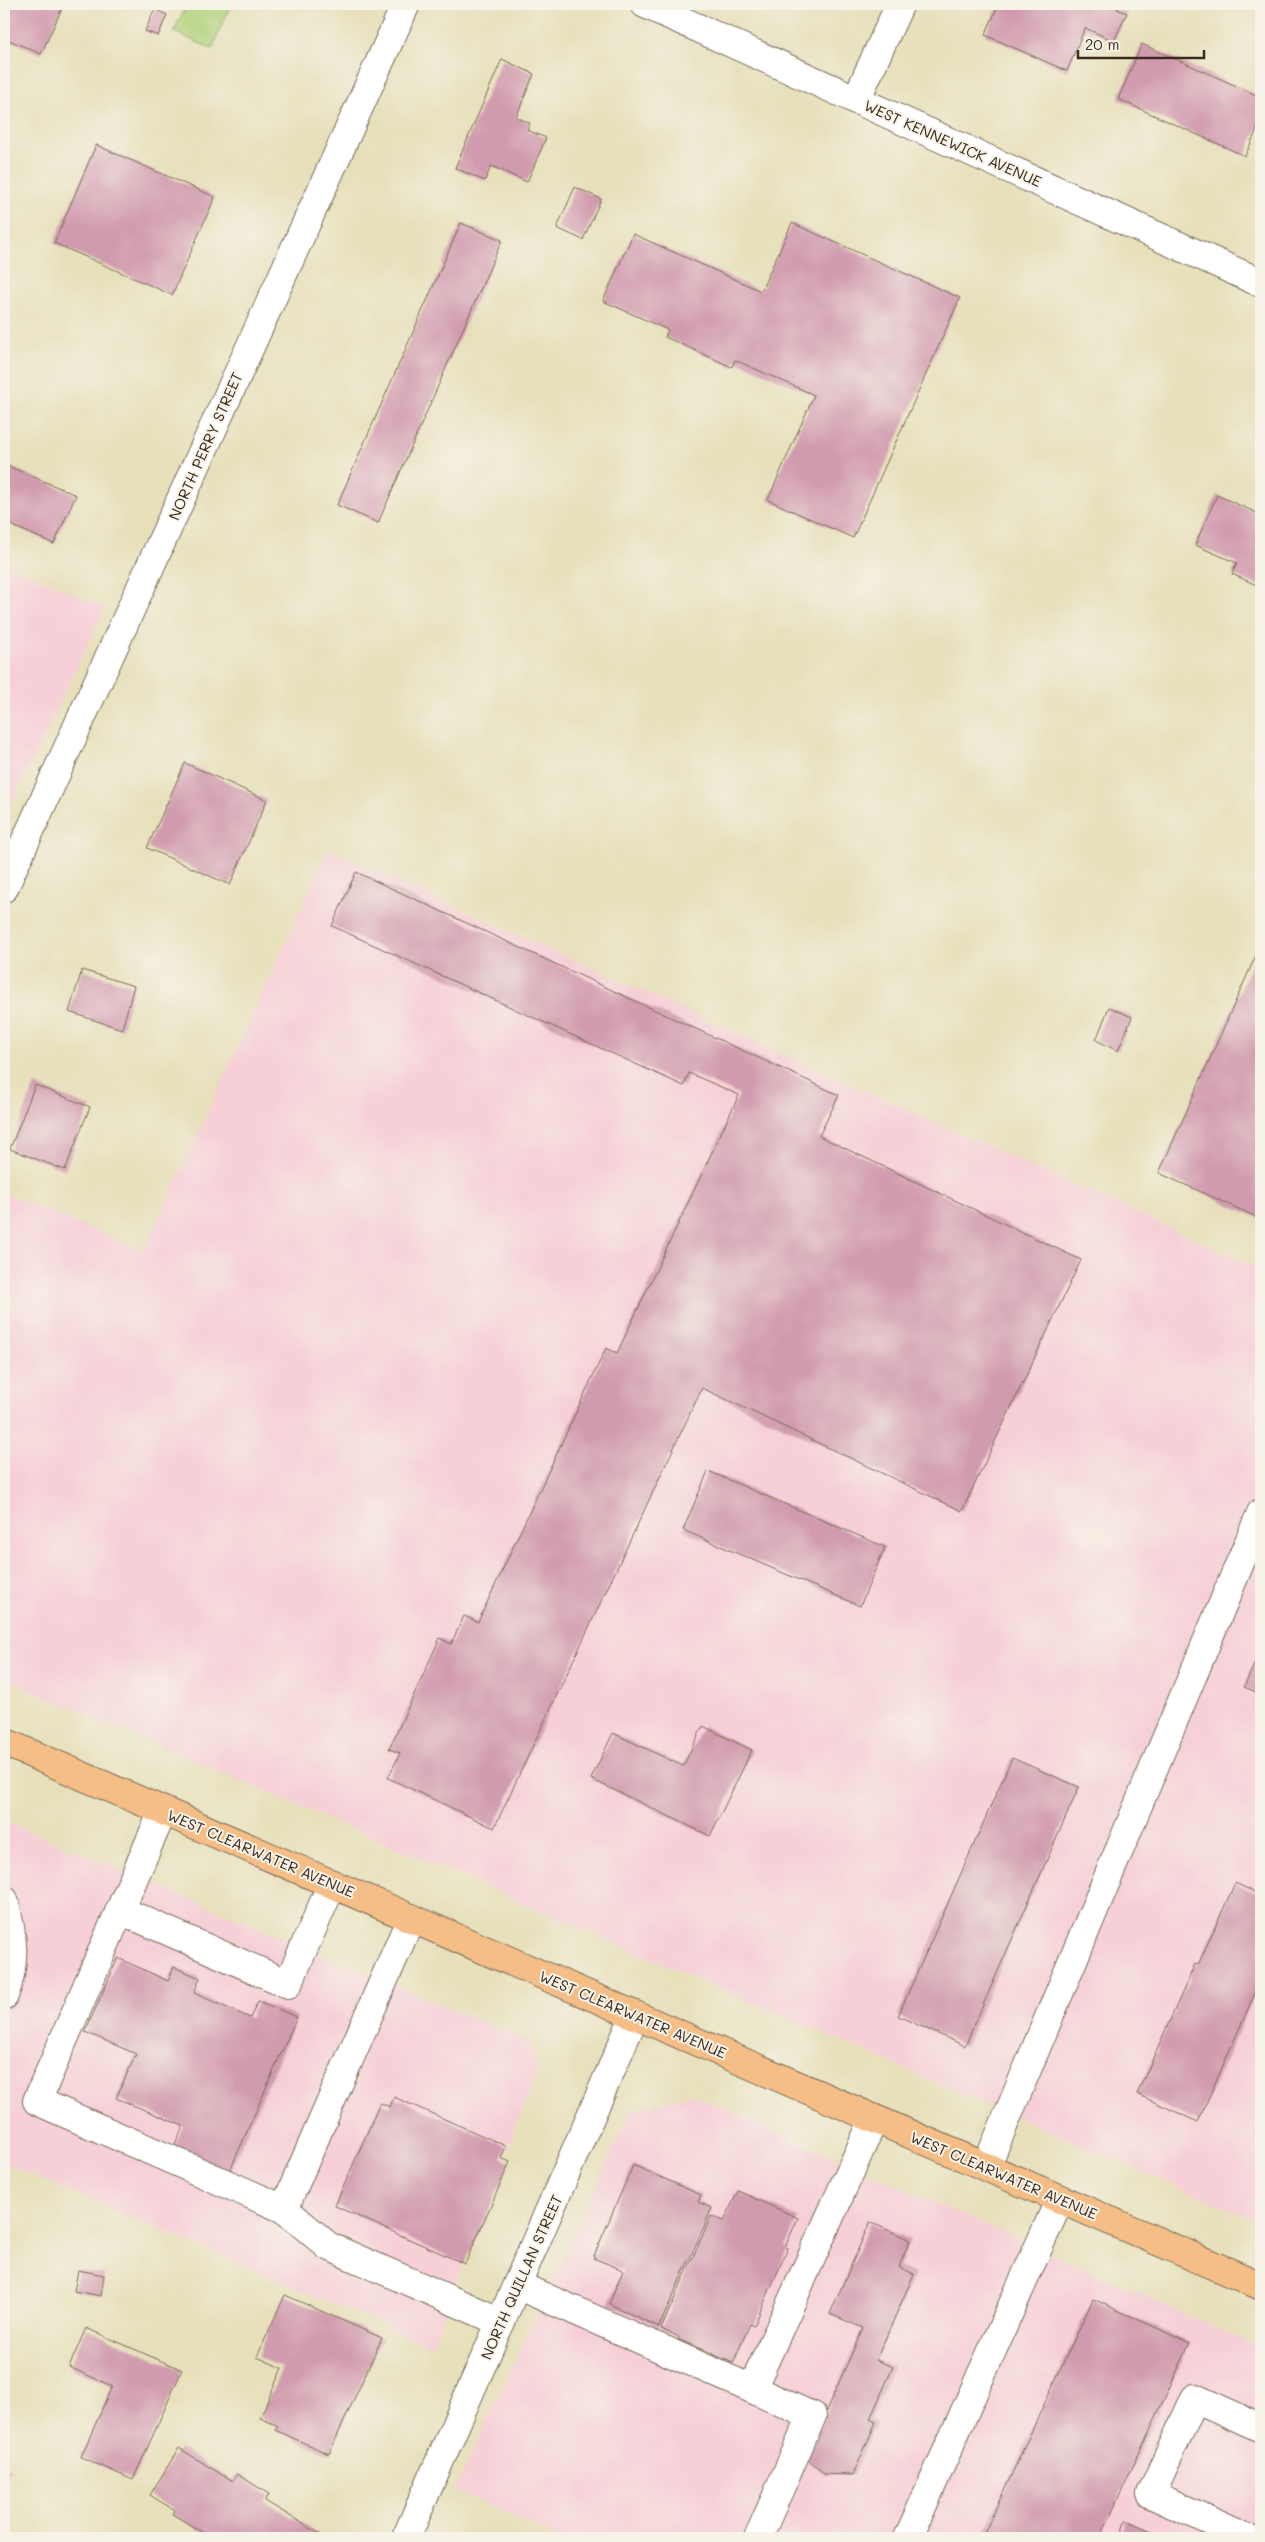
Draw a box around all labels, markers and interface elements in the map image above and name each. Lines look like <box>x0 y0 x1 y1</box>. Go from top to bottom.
scale bar <box>1078 28 1204 60</box>
text: 20 m <box>1085 34 1119 54</box>
street label: WEST KENNEWICK AVENUE <box>861 95 1045 191</box>
street label: NORTH PERRY STREET <box>163 369 247 523</box>
street label: WEST CLEARWATER AVENUE <box>164 1804 358 1902</box>
street label: WEST CLEARWATER AVENUE <box>536 1965 730 2063</box>
street label: WEST CLEARWATER AVENUE <box>907 2126 1101 2224</box>
street label: NORTH QUILLAN STREET <box>476 2191 566 2363</box>

